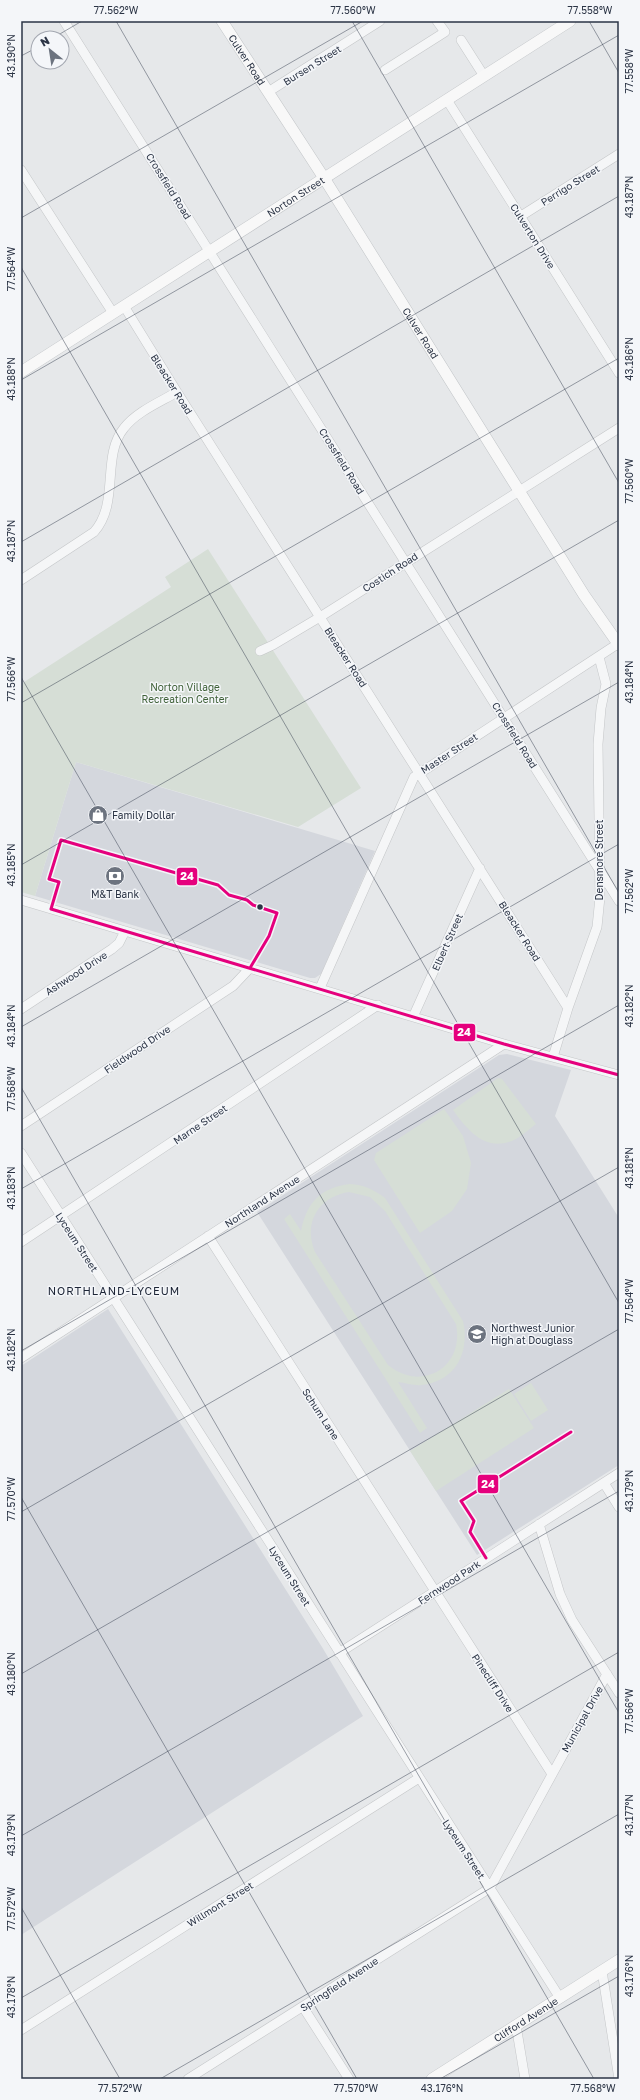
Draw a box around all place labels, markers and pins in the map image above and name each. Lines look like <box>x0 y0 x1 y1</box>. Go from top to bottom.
shop icon: Family Dollar <box>87 804 109 826</box>
place label: Family Dollar <box>112 809 175 821</box>
bank icon: M&T Bank <box>104 865 126 887</box>
place label: M&T Bank <box>91 888 139 900</box>
unlabelled marker <box>255 902 265 912</box>
place label: Northwest Junior High at Douglass <box>491 1322 575 1346</box>
school or university icon: Northwest Junior High at Douglass <box>466 1323 488 1345</box>

